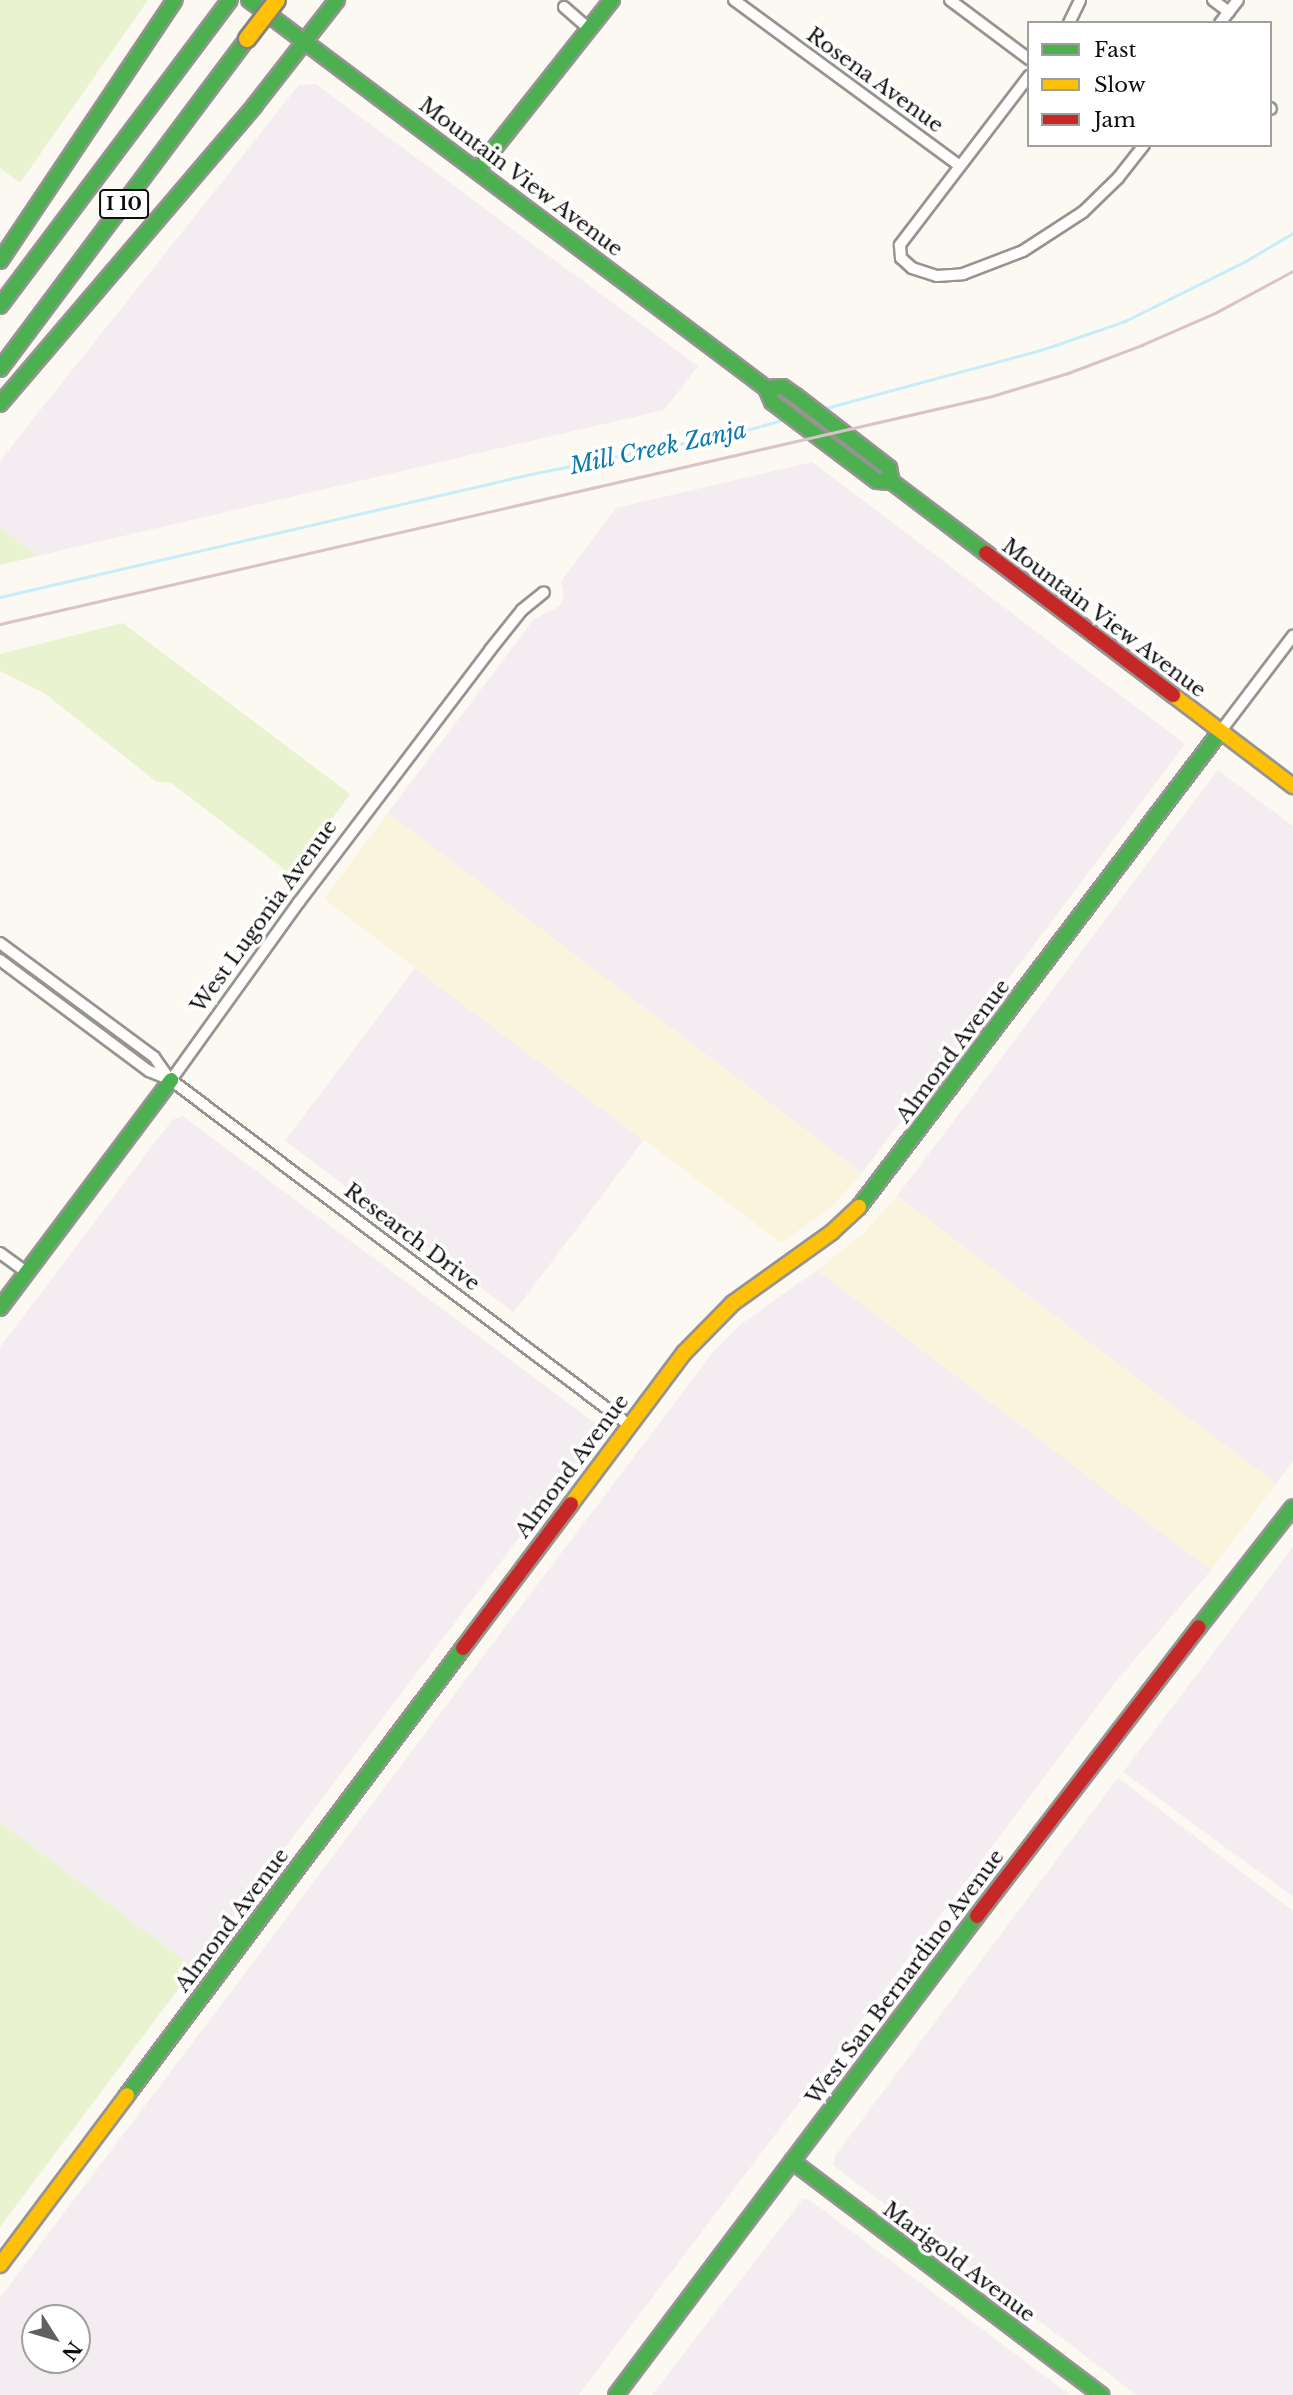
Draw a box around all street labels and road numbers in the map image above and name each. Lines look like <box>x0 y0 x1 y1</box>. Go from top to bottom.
street label: Rosena Avenue <box>801 22 949 138</box>
street label: Mountain View Avenue <box>413 91 629 263</box>
road number: I 10 <box>98 188 150 220</box>
street label: Mountain View Avenue <box>996 532 1212 704</box>
street label: West Lugonia Avenue <box>185 814 343 1018</box>
street label: Almond Avenue <box>891 974 1015 1128</box>
street label: Research Drive <box>339 1178 485 1296</box>
street label: Almond Avenue <box>510 1389 634 1543</box>
street label: Almond Avenue <box>170 1843 294 1997</box>
street label: West San Bernardino Avenue <box>800 1844 1010 2110</box>
street label: Marigold Avenue <box>878 2196 1040 2328</box>

